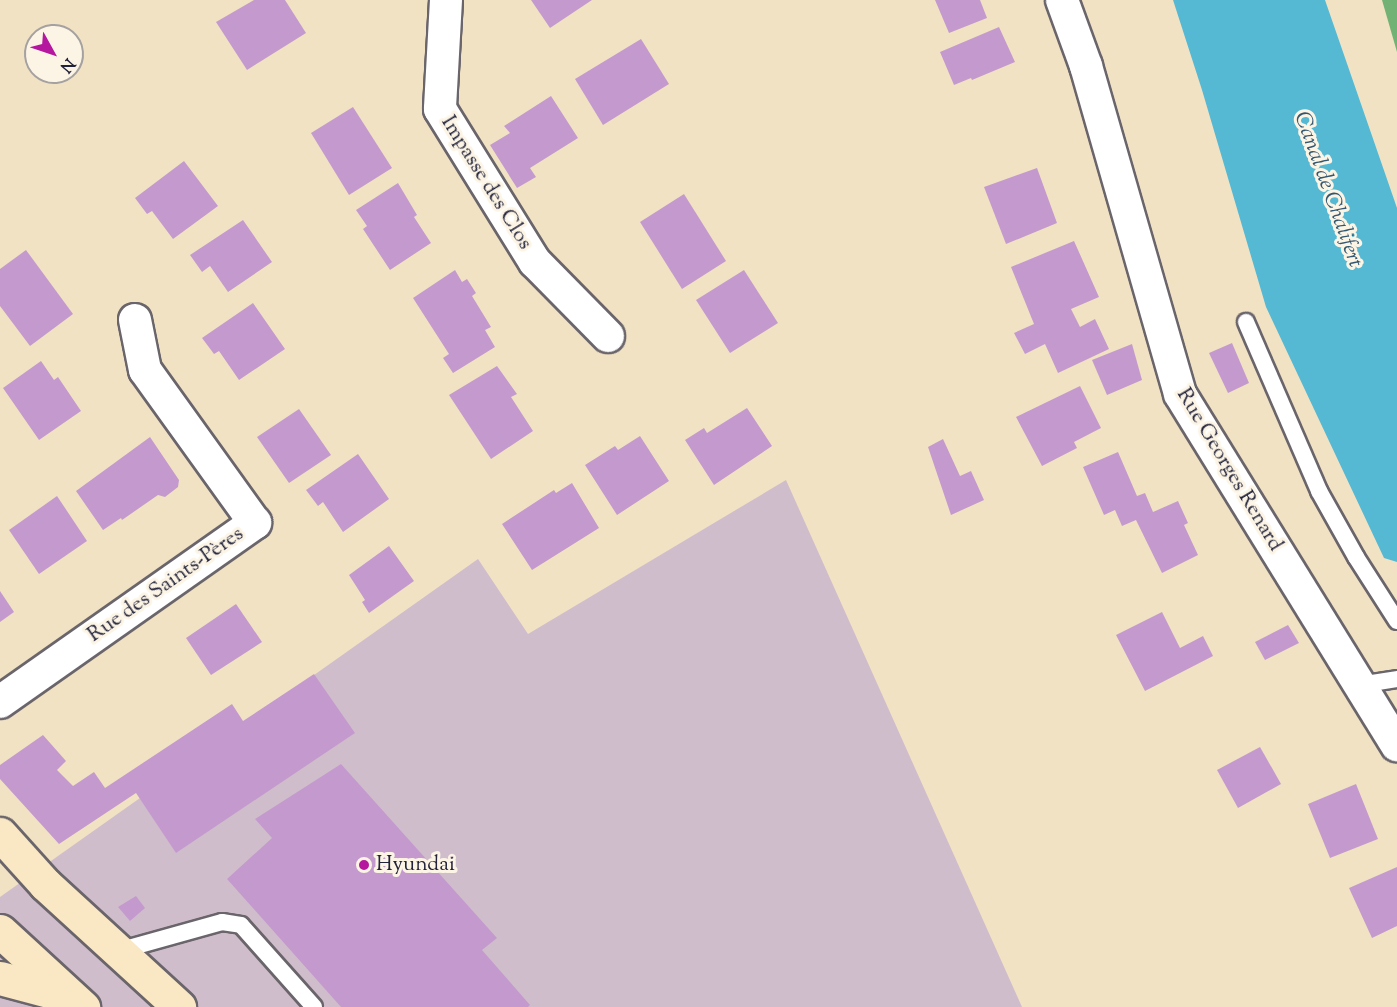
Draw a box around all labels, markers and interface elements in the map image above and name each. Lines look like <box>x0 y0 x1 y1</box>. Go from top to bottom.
north arrow <box>24 24 84 84</box>
text: N <box>54 52 80 77</box>
water label: Canal de Chalifert <box>1287 108 1367 272</box>
street label: Impasse des Clos <box>435 112 537 254</box>
street label: Rue Georges Renard <box>1170 384 1288 556</box>
street label: Rue des Saints-Pères <box>83 522 249 648</box>
place label: Hyundai <box>376 852 455 878</box>
marker: Hyundai <box>357 858 371 872</box>

